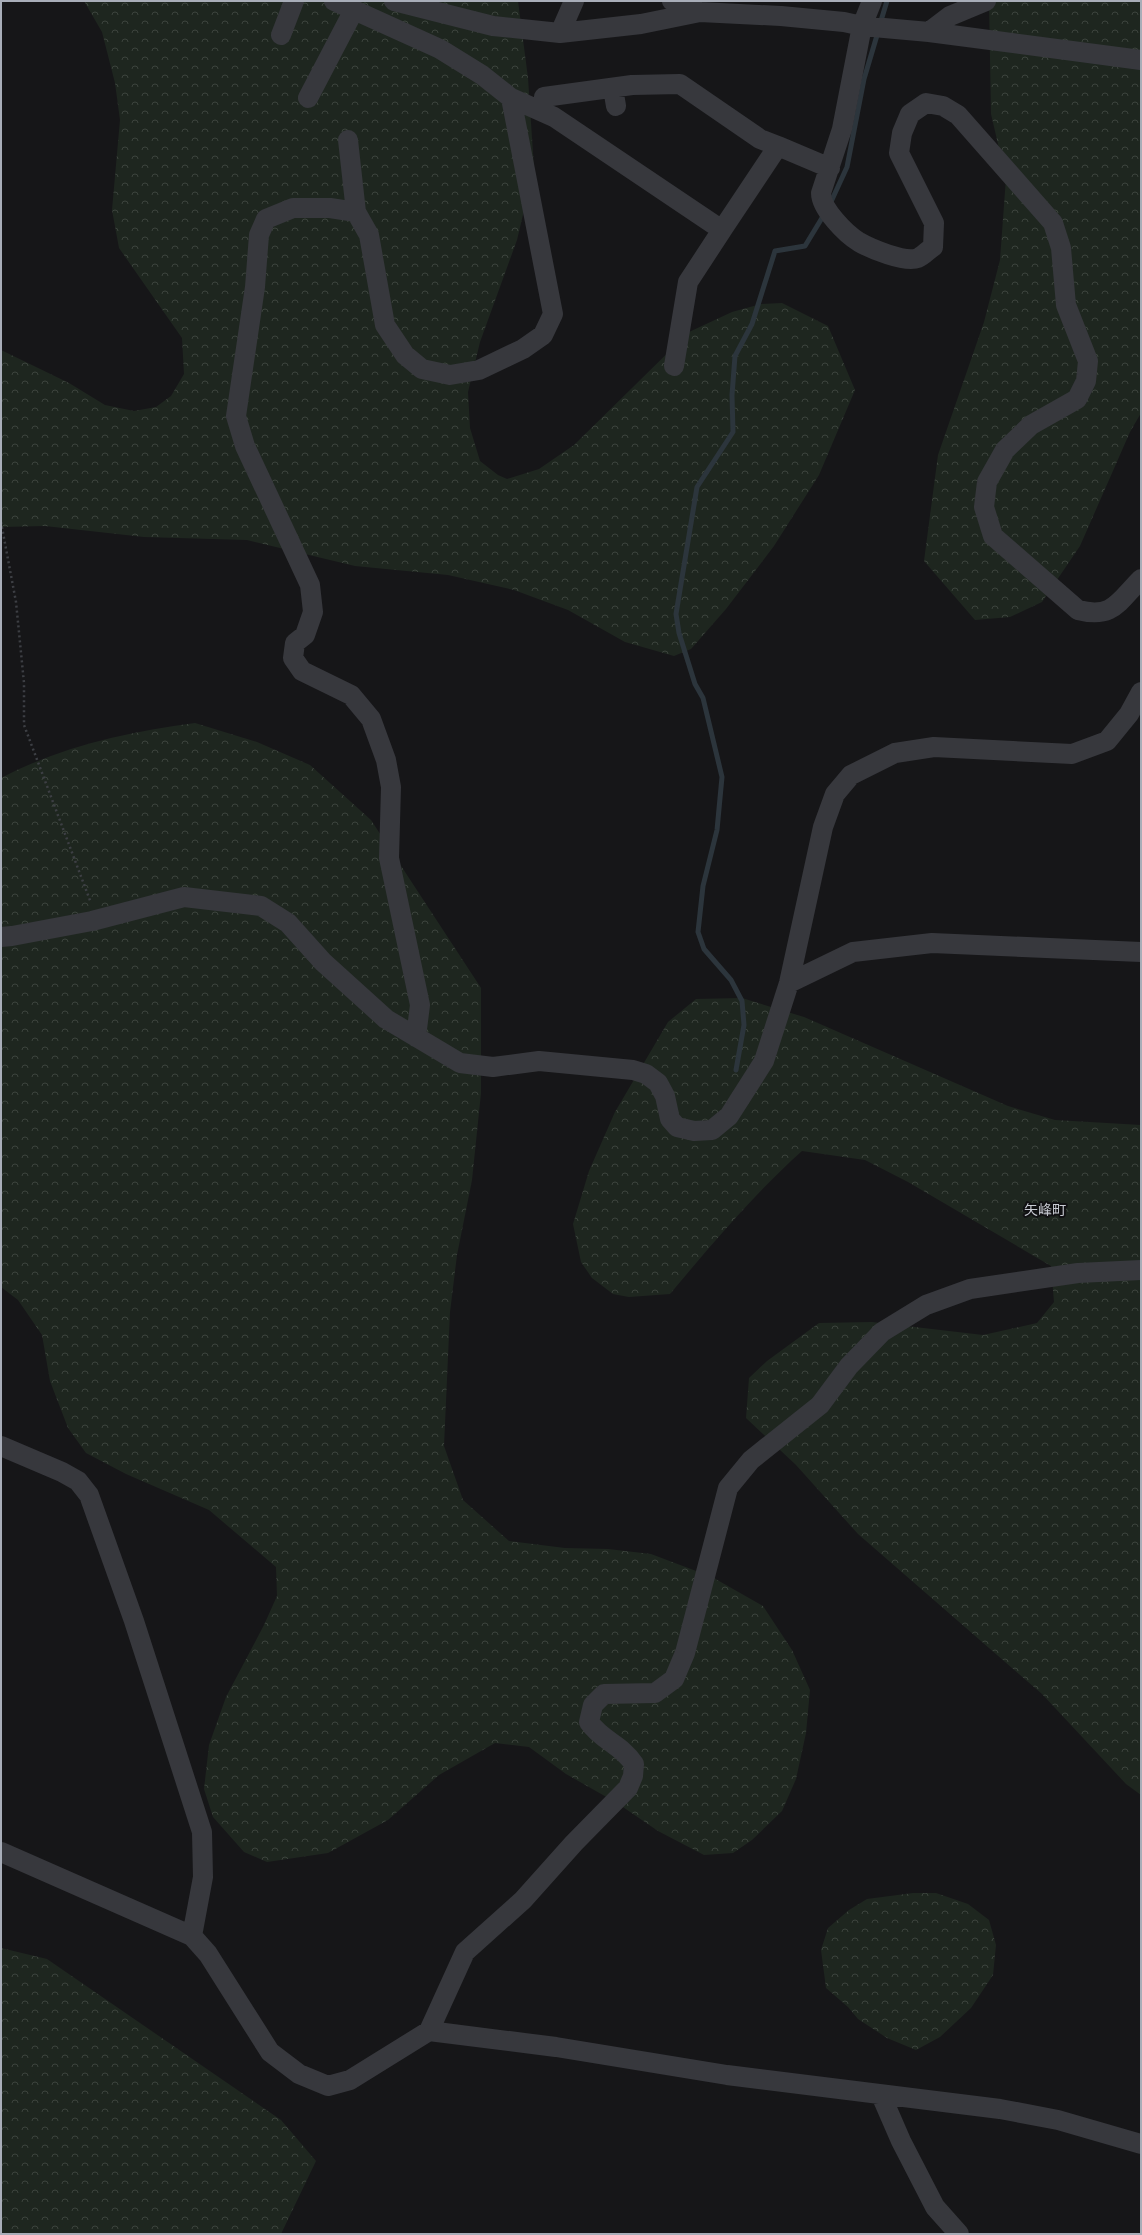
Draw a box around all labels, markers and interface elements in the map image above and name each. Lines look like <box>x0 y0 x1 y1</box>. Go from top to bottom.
district label: 矢峰町 <box>1024 1202 1066 1218</box>

